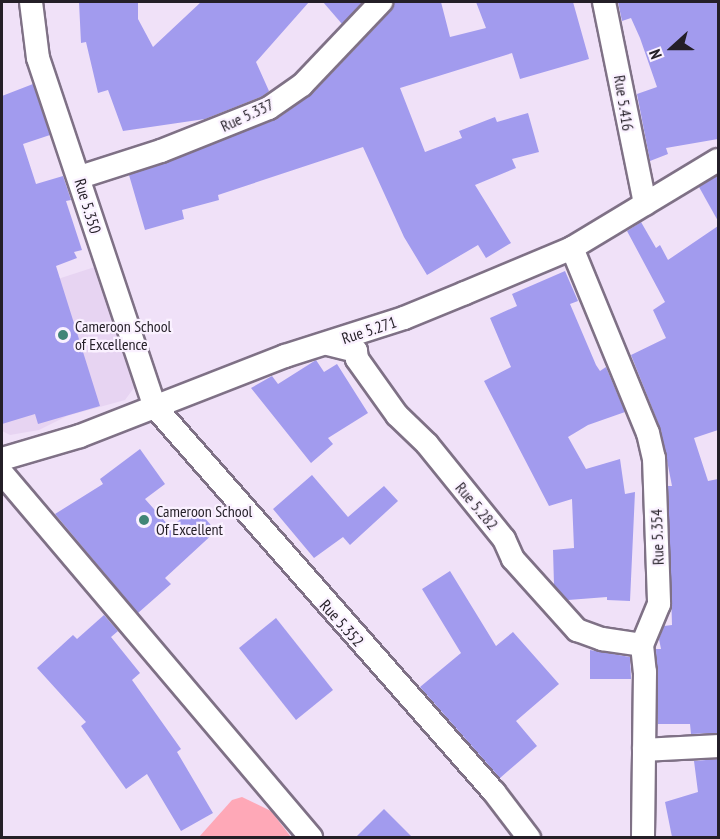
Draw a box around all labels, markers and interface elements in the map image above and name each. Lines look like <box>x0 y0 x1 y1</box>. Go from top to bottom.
north arrow <box>642 18 702 78</box>
text: N <box>644 47 666 62</box>
street label: Rue 5.416 <box>610 74 638 132</box>
street label: Rue 5.337 <box>217 94 277 136</box>
street label: Rue 5.350 <box>71 176 105 236</box>
street label: Rue 5.271 <box>339 312 399 348</box>
place label: Cameroon School of Excellence <box>75 316 171 354</box>
marker: Cameroon School of Excellence <box>56 328 70 342</box>
street label: Rue 5.282 <box>452 478 502 534</box>
place label: Cameroon School Of Excellent <box>156 501 252 539</box>
street label: Rue 5.354 <box>646 509 668 565</box>
marker: Cameroon School Of Excellent <box>137 513 151 527</box>
street label: Rue 5.352 <box>316 596 368 650</box>

